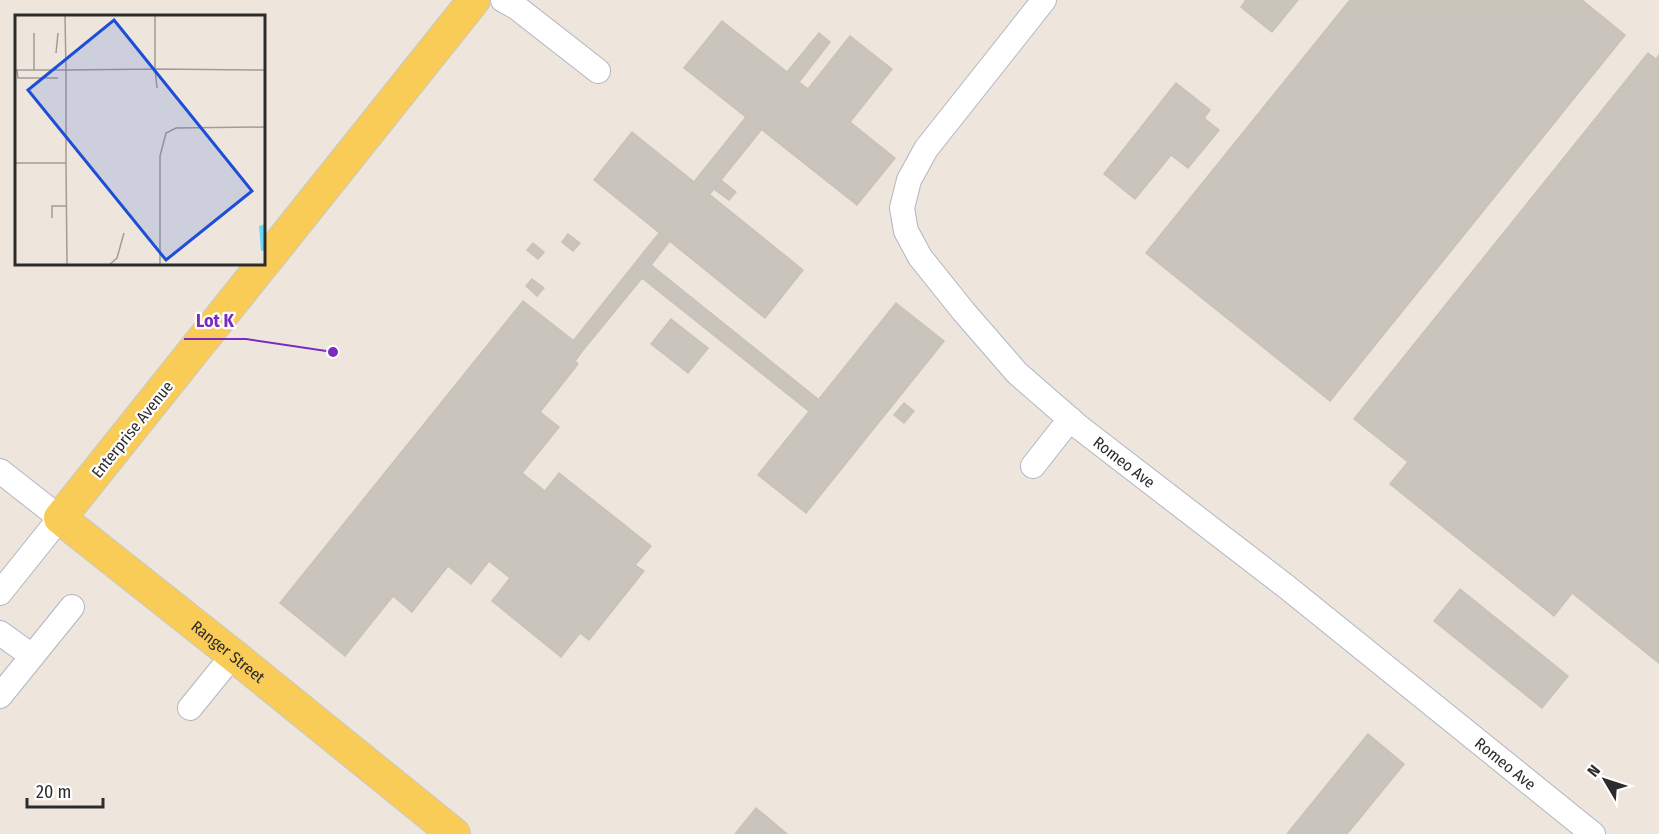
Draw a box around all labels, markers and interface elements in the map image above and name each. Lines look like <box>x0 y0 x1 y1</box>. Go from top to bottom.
inset map <box>15 15 266 266</box>
callout: Lot K <box>184 303 246 339</box>
text: Lot K <box>196 310 235 332</box>
street label: Enterprise Avenue <box>88 377 177 482</box>
street label: Romeo Ave <box>1090 433 1159 492</box>
street label: Ranger Street <box>187 617 269 688</box>
street label: Romeo Ave <box>1471 734 1540 794</box>
north arrow <box>1575 750 1635 810</box>
text: N <box>1583 761 1604 781</box>
scale bar <box>27 771 104 809</box>
text: 20 m <box>36 781 71 803</box>

